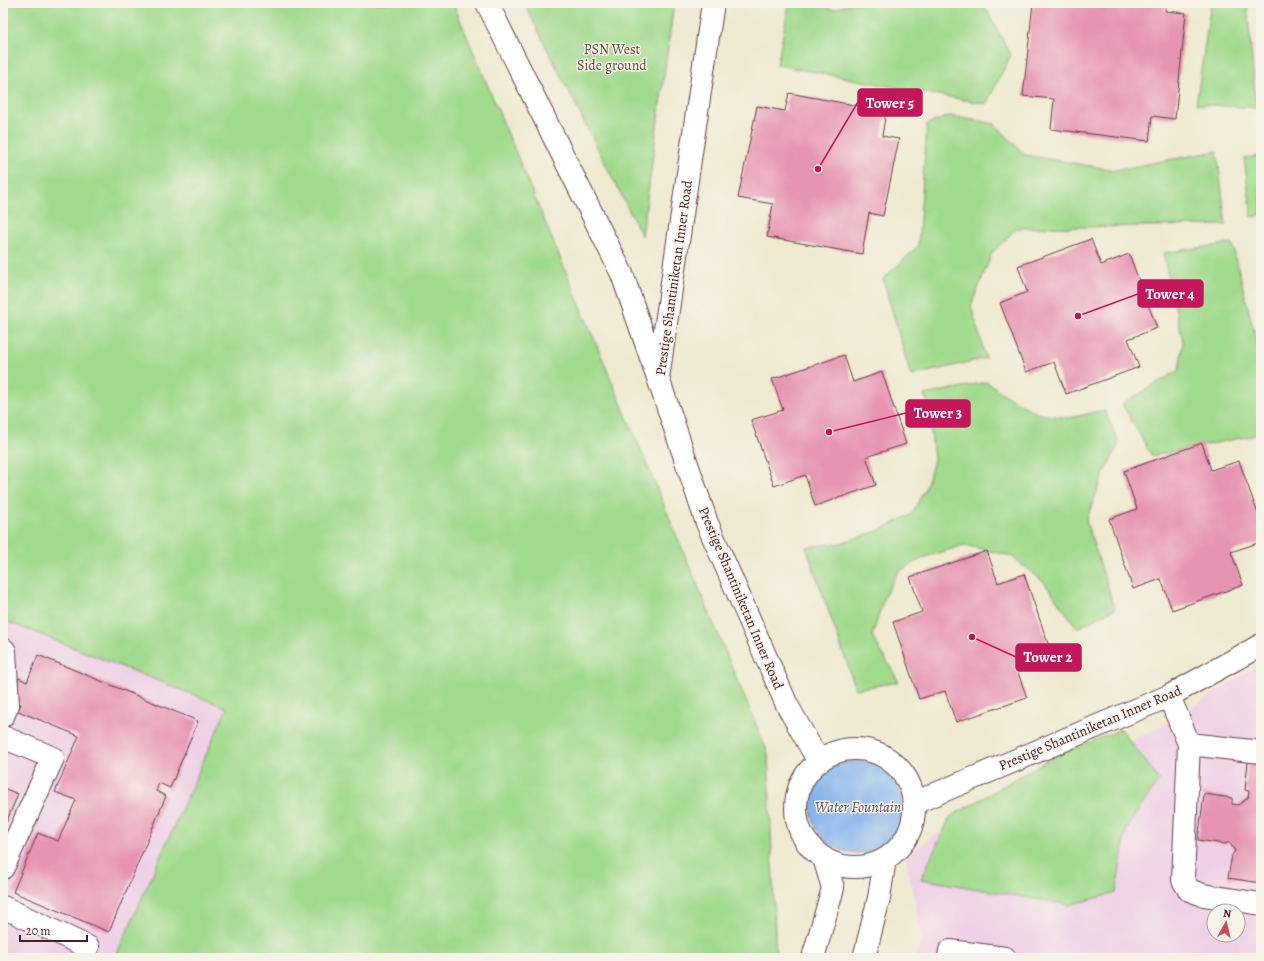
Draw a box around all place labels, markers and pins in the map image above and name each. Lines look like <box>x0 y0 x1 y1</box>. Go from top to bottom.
callout: Tower 5 <box>858 89 922 116</box>
callout: Tower 4 <box>1138 280 1203 307</box>
callout: Tower 3 <box>906 400 970 427</box>
callout: Tower 2 <box>1016 644 1081 671</box>

